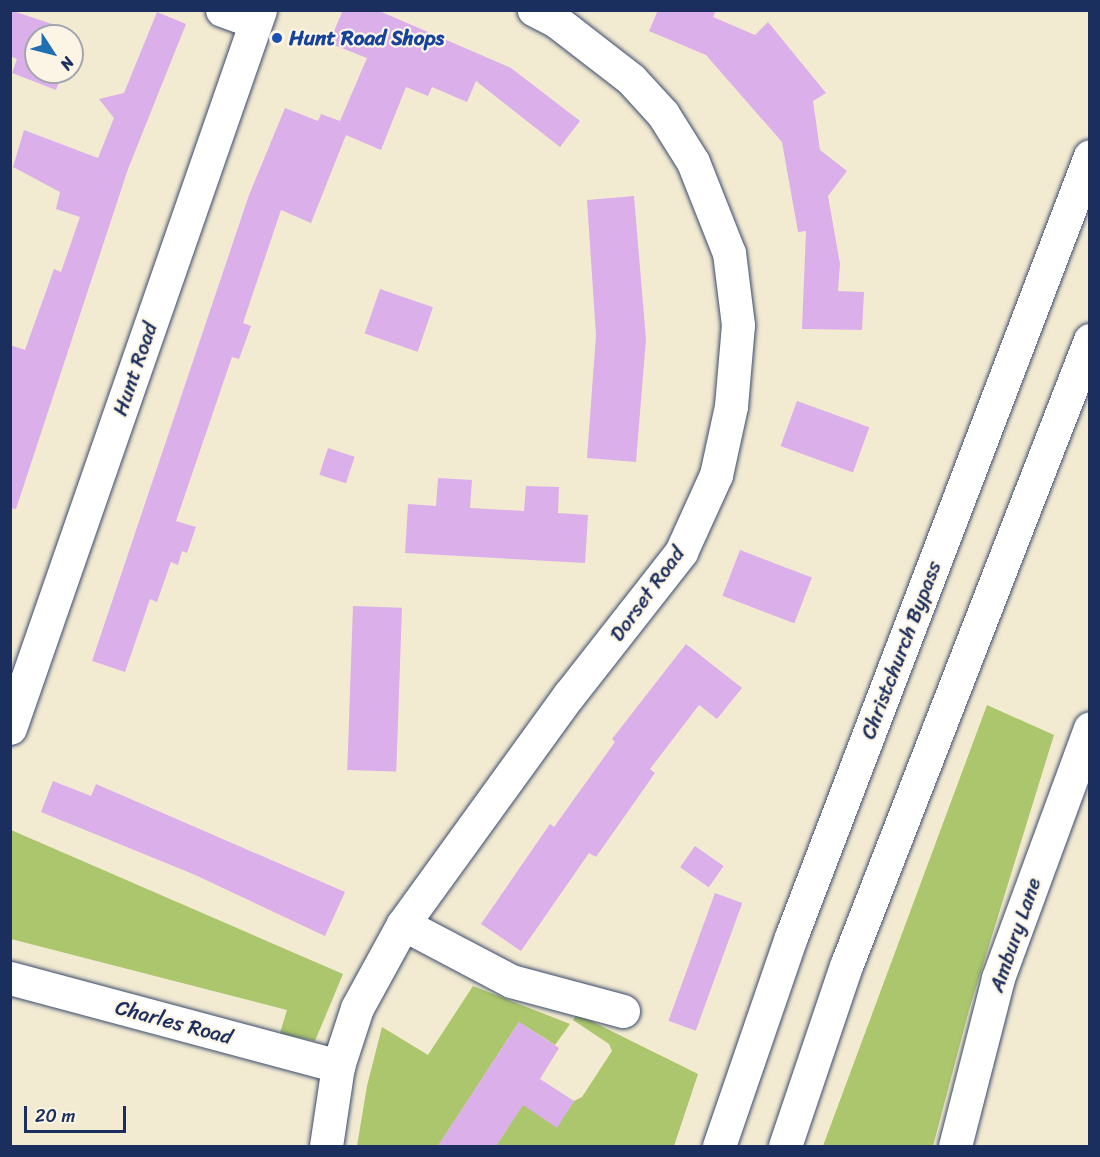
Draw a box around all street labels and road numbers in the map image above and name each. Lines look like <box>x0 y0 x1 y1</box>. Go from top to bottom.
street label: Hunt Road <box>107 319 163 419</box>
street label: Dorset Road <box>604 542 690 646</box>
street label: Christchurch Bypass <box>855 557 947 743</box>
street label: Ambury Lane <box>984 874 1046 996</box>
street label: Charles Road <box>113 994 235 1050</box>

